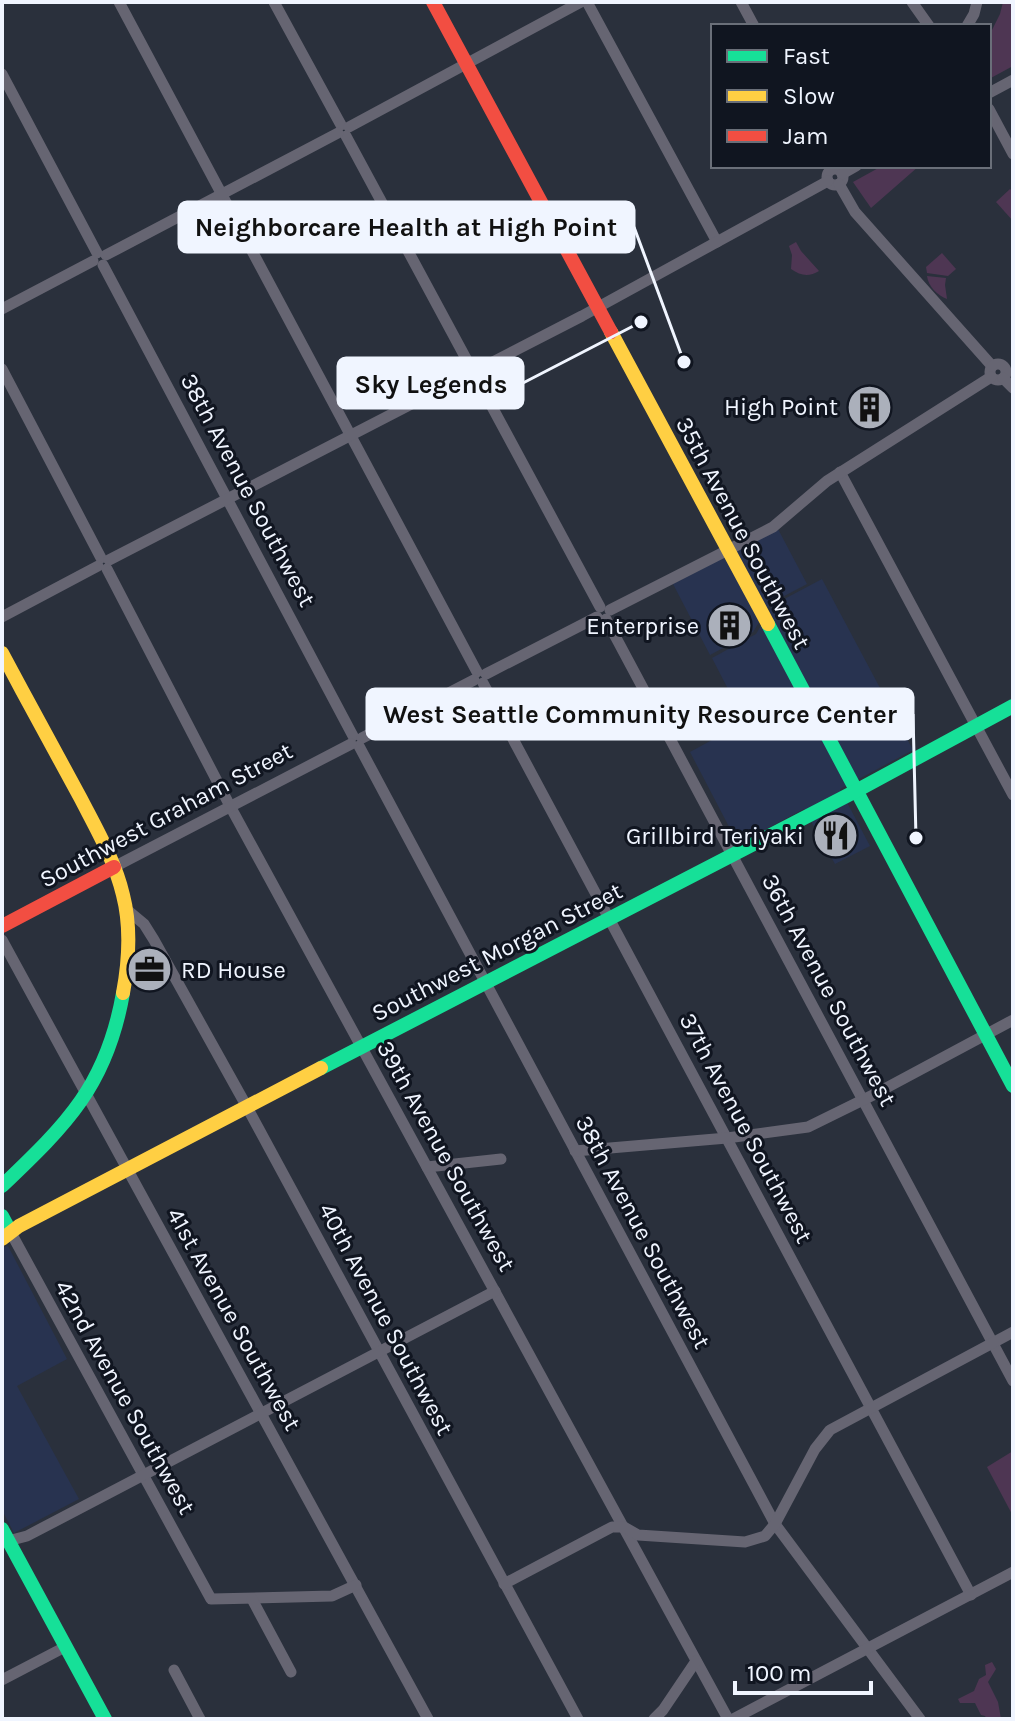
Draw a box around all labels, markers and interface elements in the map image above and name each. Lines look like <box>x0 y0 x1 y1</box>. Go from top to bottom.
legend <box>711 24 991 168</box>
text: Fast <box>783 42 830 70</box>
text: Slow <box>783 82 835 110</box>
text: Jam <box>783 122 828 150</box>
callout: Neighborcare Health at High Point <box>179 202 634 252</box>
text: Neighborcare Health at High Point <box>195 212 617 243</box>
callout: Sky Legends <box>338 358 523 408</box>
street label: 38th Avenue Southwest <box>175 369 321 611</box>
text: Sky Legends <box>355 369 507 400</box>
building icon: High Point <box>845 383 893 431</box>
place label: High Point <box>724 393 838 421</box>
street label: 35th Avenue Southwest <box>670 412 816 654</box>
building icon: Enterprise <box>706 602 754 650</box>
place label: Enterprise <box>586 612 699 640</box>
callout: West Seattle Community Resource Center <box>367 689 913 739</box>
text: West Seattle Community Resource Center <box>383 699 898 730</box>
street label: Southwest Graham Street <box>35 736 297 894</box>
restaurant icon: Grillbird Teriyaki <box>811 812 859 860</box>
place label: Grillbird Teriyaki <box>626 822 804 850</box>
street label: 36th Avenue Southwest <box>756 869 902 1111</box>
street label: Southwest Morgan Street <box>367 877 627 1027</box>
office icon: RD House <box>126 946 174 994</box>
place label: RD House <box>181 956 286 984</box>
street label: 37th Avenue Southwest <box>673 1008 819 1248</box>
street label: 39th Avenue Southwest <box>371 1036 521 1276</box>
street label: 38th Avenue Southwest <box>570 1111 716 1353</box>
street label: 40th Avenue Southwest <box>313 1198 459 1440</box>
street label: 41st Avenue Southwest <box>161 1203 307 1435</box>
street label: 42nd Avenue Southwest <box>49 1275 201 1519</box>
scale bar <box>735 1645 871 1695</box>
text: 100 m <box>747 1659 812 1687</box>

